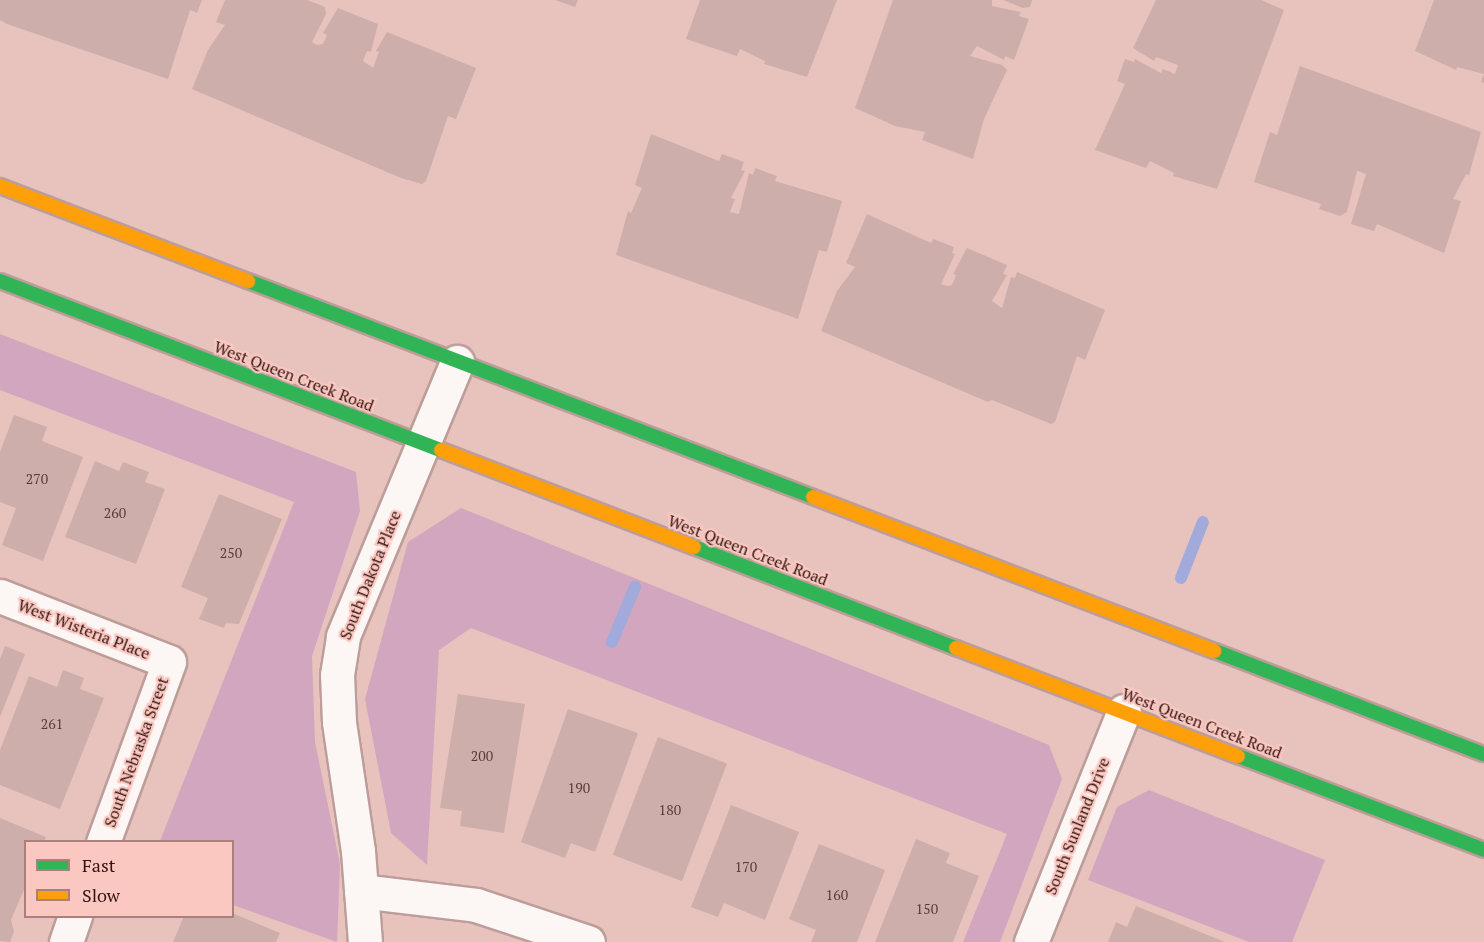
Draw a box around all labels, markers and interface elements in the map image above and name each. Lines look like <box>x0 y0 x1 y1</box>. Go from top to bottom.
street label: West Queen Creek Road <box>211 337 377 415</box>
house number: 270 <box>26 471 48 487</box>
house number: 260 <box>104 505 126 521</box>
street label: South Dakota Place <box>335 508 405 642</box>
street label: West Queen Creek Road <box>665 511 831 589</box>
house number: 250 <box>220 545 242 561</box>
street label: West Wisteria Place <box>15 595 153 663</box>
street label: South Nebraska Street <box>100 674 172 830</box>
street label: West Queen Creek Road <box>1119 684 1285 762</box>
house number: 261 <box>41 716 63 732</box>
house number: 200 <box>471 748 493 764</box>
street label: South Sunland Drive <box>1041 755 1113 897</box>
house number: 190 <box>568 780 590 796</box>
house number: 180 <box>659 802 681 818</box>
legend <box>24 840 234 918</box>
text: Fast <box>82 853 115 877</box>
house number: 170 <box>735 859 757 875</box>
text: Slow <box>82 883 120 907</box>
house number: 160 <box>826 887 848 903</box>
house number: 150 <box>916 901 938 917</box>

